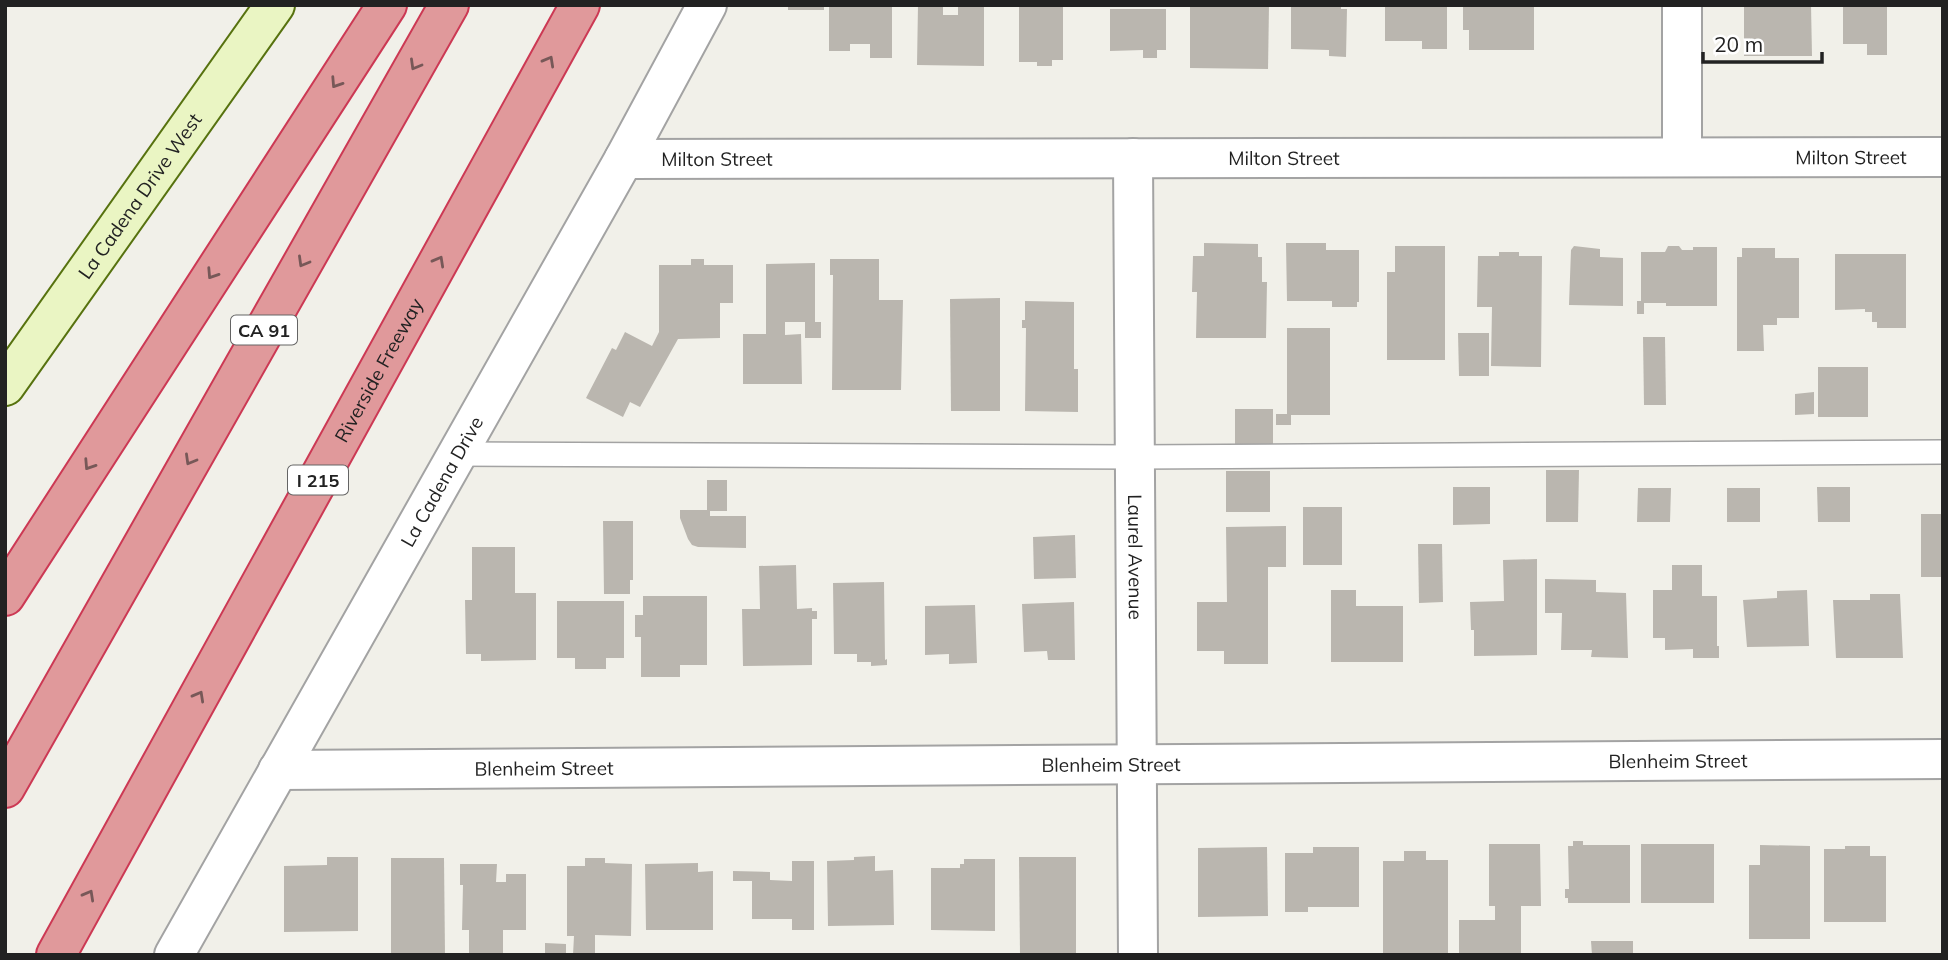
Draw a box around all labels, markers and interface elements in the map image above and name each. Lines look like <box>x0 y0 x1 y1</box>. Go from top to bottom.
scale bar <box>1703 21 1822 65</box>
text: 20 m <box>1714 31 1763 57</box>
one-way arrow <box>541 56 554 69</box>
one-way arrow <box>410 57 423 70</box>
one-way arrow <box>332 75 344 88</box>
street label: La Cadena Drive West <box>73 108 207 283</box>
street label: Milton Street <box>1795 145 1907 169</box>
street label: Milton Street <box>1228 146 1340 170</box>
street label: Milton Street <box>661 147 773 171</box>
one-way arrow <box>298 255 311 268</box>
one-way arrow <box>431 255 444 268</box>
one-way arrow <box>208 266 221 279</box>
street label: Riverside Freeway <box>329 294 428 446</box>
road number: CA 91 <box>231 316 297 344</box>
street label: La Cadena Drive <box>395 412 488 551</box>
one-way arrow <box>185 452 198 465</box>
one-way arrow <box>85 457 98 470</box>
road number: I 215 <box>288 466 348 494</box>
street label: Laurel Avenue <box>1123 494 1148 620</box>
one-way arrow <box>191 691 204 703</box>
street label: Blenheim Street <box>1608 748 1748 773</box>
street label: Blenheim Street <box>1041 752 1181 777</box>
street label: Blenheim Street <box>474 756 614 781</box>
one-way arrow <box>81 890 94 902</box>

